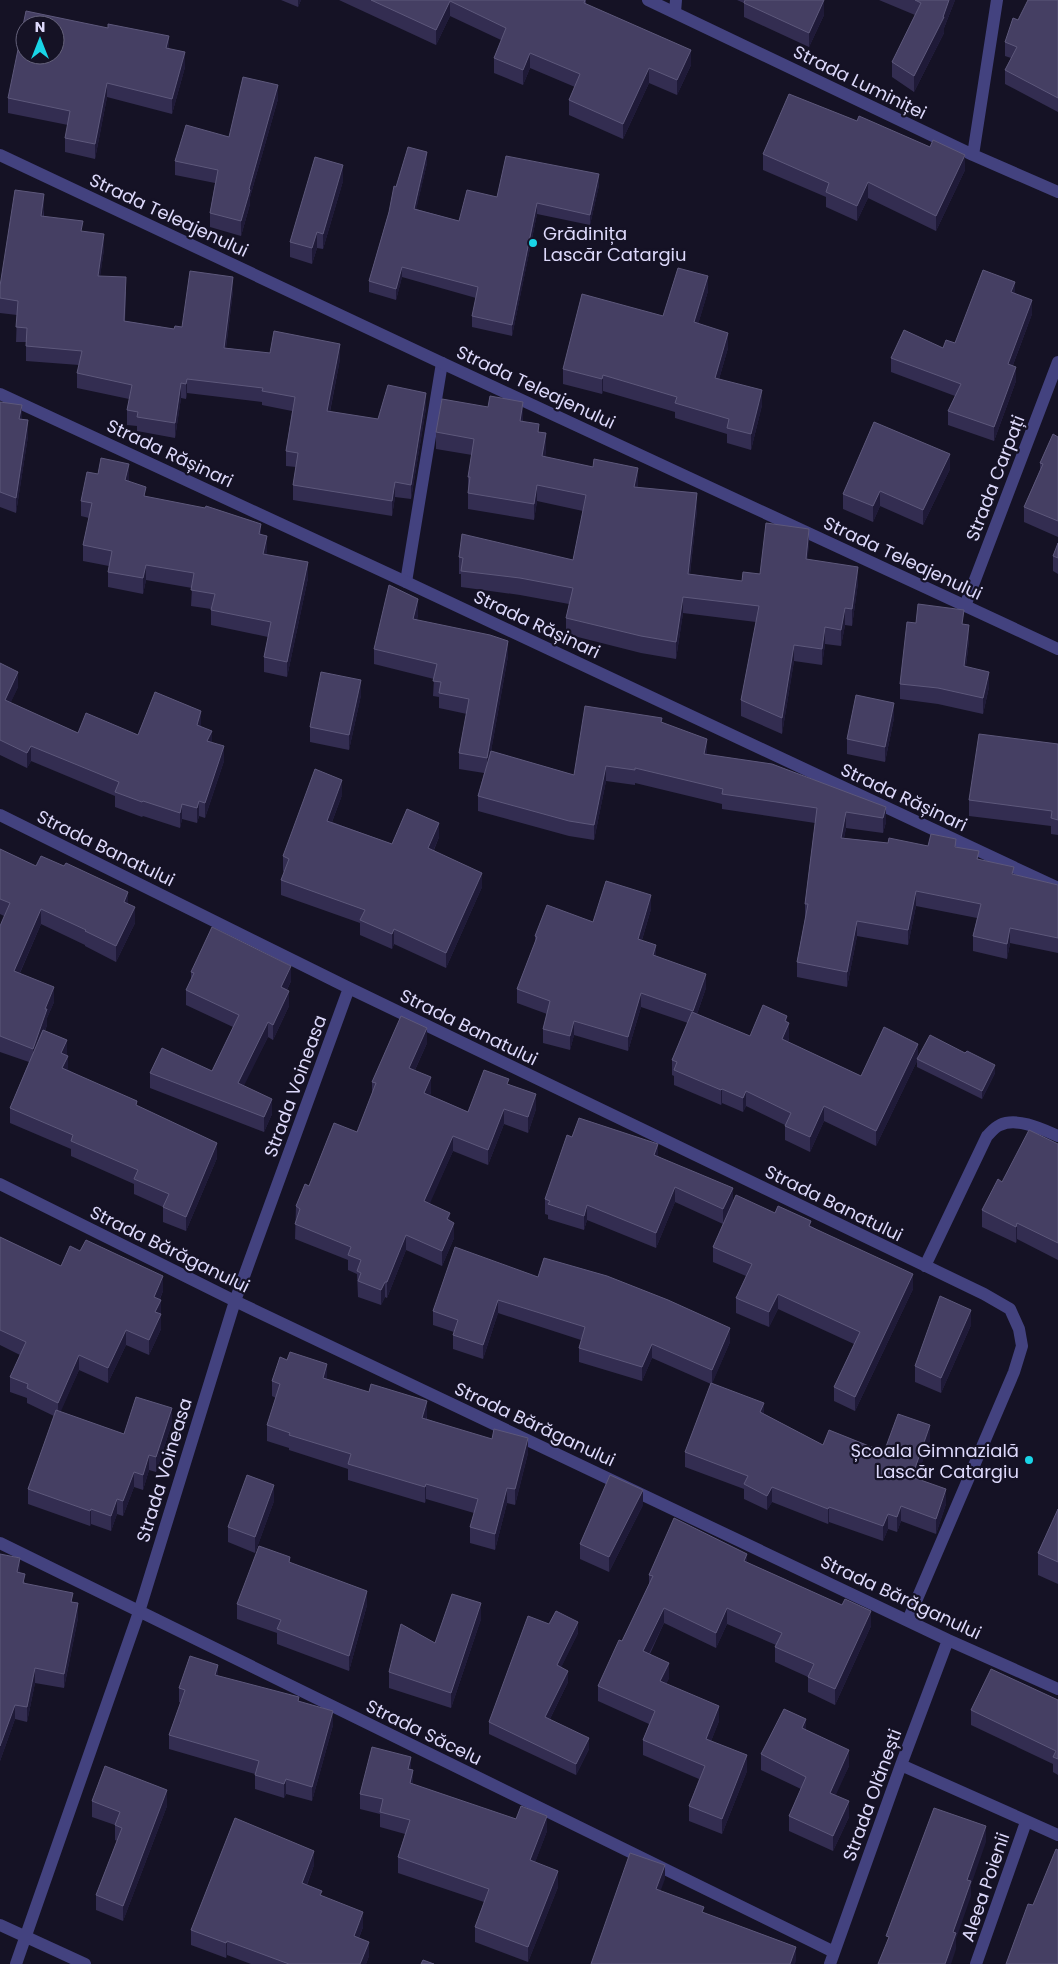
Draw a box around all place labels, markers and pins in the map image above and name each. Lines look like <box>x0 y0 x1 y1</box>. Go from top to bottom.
place label: Grădinița Lascăr Catargiu <box>543 221 687 267</box>
marker: Grădinița Lascăr Catargiu <box>527 237 539 249</box>
place label: Școala Gimnazială Lascăr Catargiu <box>850 1438 1019 1484</box>
marker: Școala Gimnazială Lascăr Catargiu <box>1023 1454 1035 1466</box>

